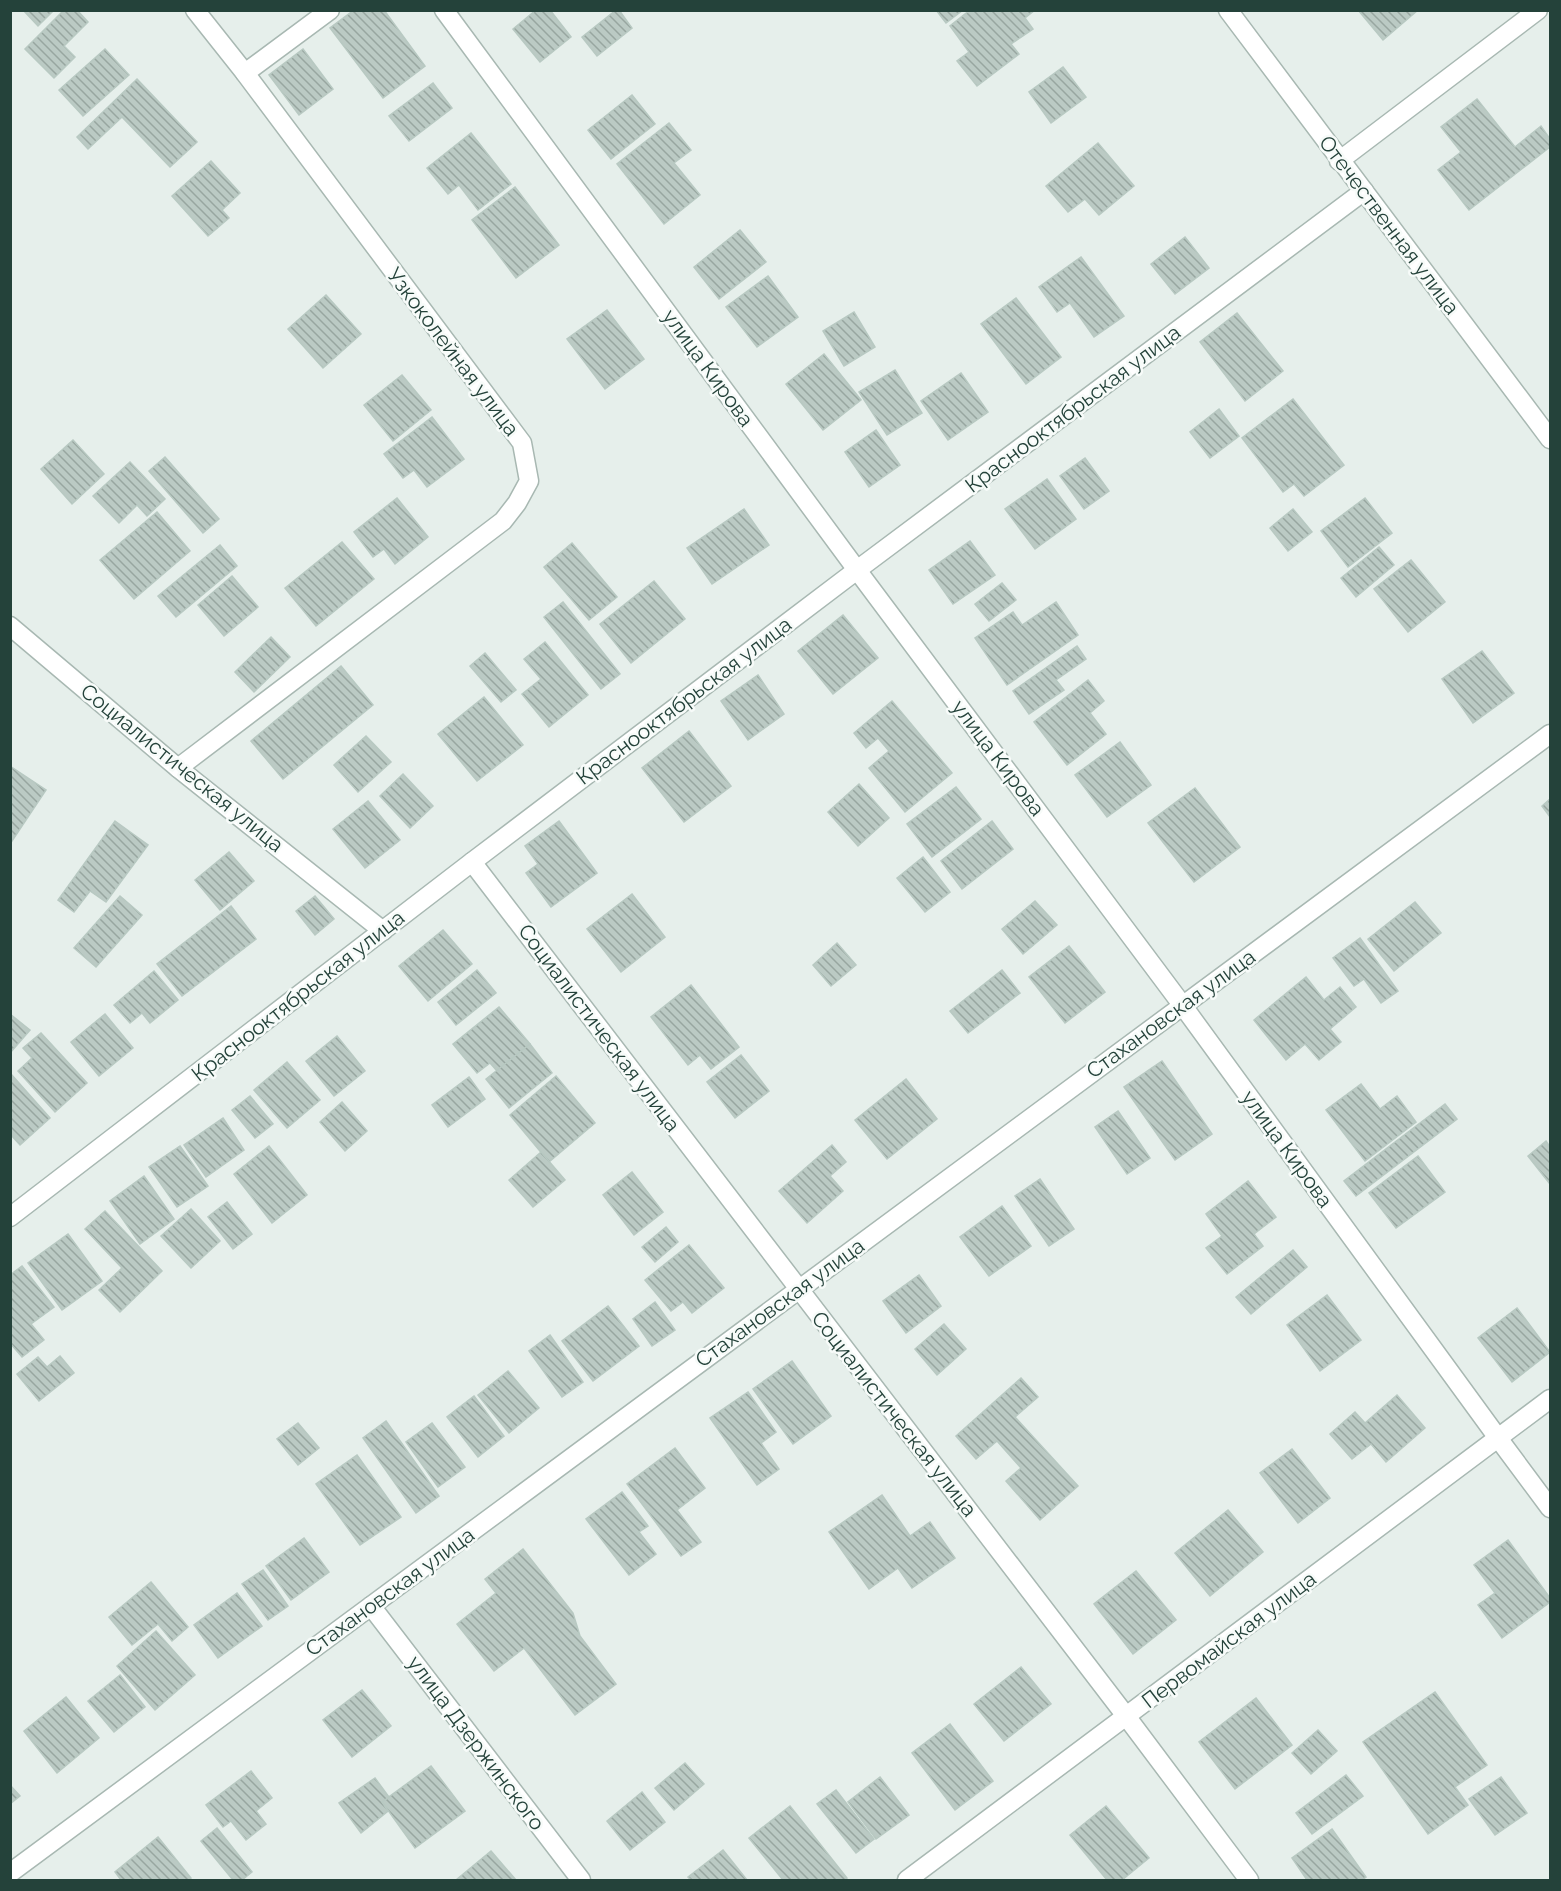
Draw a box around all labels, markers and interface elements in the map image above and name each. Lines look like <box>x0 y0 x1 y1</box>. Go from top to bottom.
street label: Отечественная улица <box>1314 130 1465 319</box>
street label: Узкоколейная улица <box>382 263 525 441</box>
street label: улица Кирова <box>658 304 759 431</box>
street label: Краснооктябрьская улица <box>960 319 1185 498</box>
street label: Краснооктябрьская улица <box>571 611 796 790</box>
street label: Социалистическая улица <box>76 678 289 857</box>
street label: улица Кирова <box>947 695 1050 821</box>
street label: Краснооктябрьская улица <box>186 905 409 1086</box>
street label: Социалистическая улица <box>513 919 686 1136</box>
street label: Стахановская улица <box>1081 944 1260 1083</box>
street label: улица Кирова <box>1237 1085 1338 1212</box>
street label: Стахановская улица <box>690 1233 869 1372</box>
street label: Социалистическая улица <box>807 1306 982 1521</box>
street label: Стахановская улица <box>300 1522 479 1661</box>
street label: Первомайская улица <box>1137 1566 1321 1713</box>
street label: улица Дзержинского <box>403 1650 550 1835</box>

